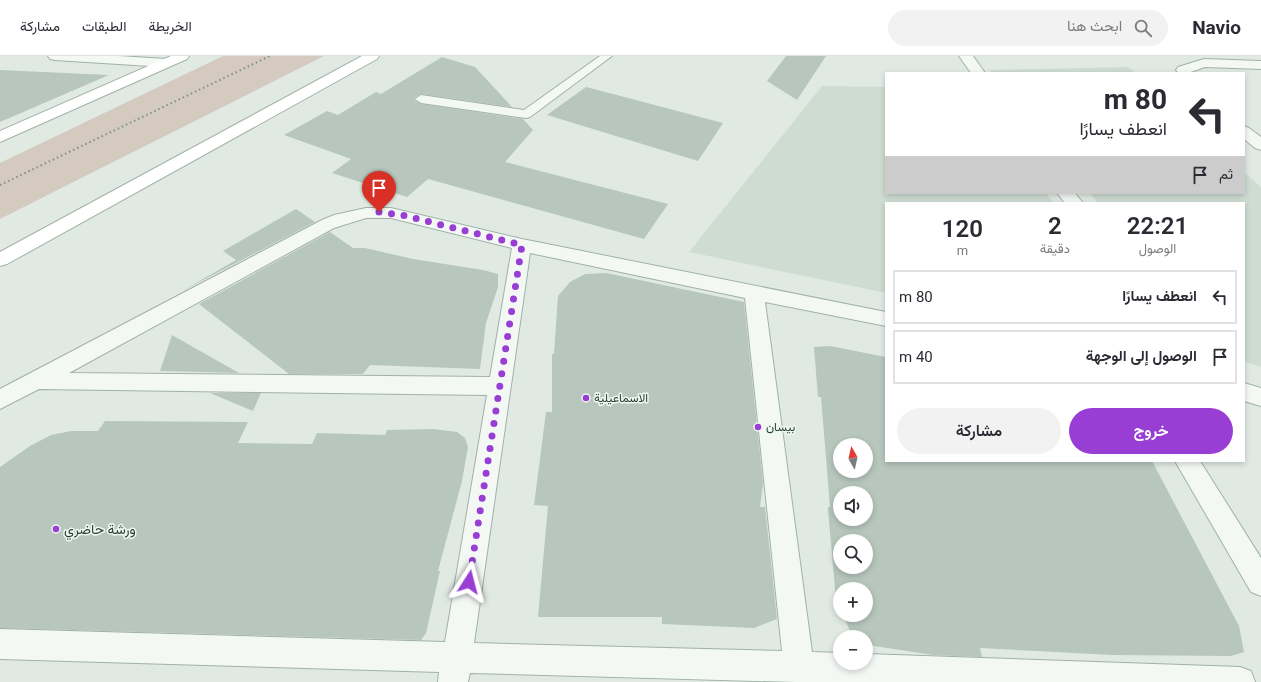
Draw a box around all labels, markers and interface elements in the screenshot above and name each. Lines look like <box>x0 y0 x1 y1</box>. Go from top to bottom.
search box <box>888 10 1168 46</box>
text: Navio <box>1192 16 1241 39</box>
text: ابحث هنا <box>1067 17 1122 35</box>
icon: search <box>1132 17 1154 39</box>
text: مشاركة <box>20 18 60 34</box>
text: الطبقات <box>82 18 126 34</box>
text: الخريطة <box>148 18 192 34</box>
text: 80 m <box>1104 83 1167 116</box>
icon: left <box>1181 88 1233 140</box>
text: انعطف يسارًا <box>1079 118 1167 139</box>
icon: arrive <box>1189 164 1211 186</box>
text: ثم <box>1219 165 1233 183</box>
pin <box>362 171 396 212</box>
icon: arrive <box>368 177 390 199</box>
text: 2 <box>1048 212 1062 240</box>
text: 22:21 <box>1127 212 1188 240</box>
text: 120 <box>942 215 983 243</box>
text: دقيقة <box>1040 241 1070 256</box>
text: الوصول <box>1139 241 1176 256</box>
text: m <box>957 243 968 258</box>
icon: left <box>1209 286 1231 308</box>
text: انعطف يسارًا <box>1122 287 1197 305</box>
text: 80 m <box>899 288 933 306</box>
icon: arrive <box>1209 346 1231 368</box>
text: الوصول إلى الوجهة <box>1086 347 1197 365</box>
text: 40 m <box>899 348 933 366</box>
place label: الاسماعيلية <box>594 391 648 405</box>
marker: الاسماعيلية <box>581 393 591 403</box>
button: مشاركة <box>897 408 1061 454</box>
button: خروج <box>1069 408 1233 454</box>
place label: بيسان <box>766 420 795 434</box>
marker: بيسان <box>753 422 763 432</box>
north arrow <box>833 438 873 478</box>
map controls <box>833 438 873 670</box>
button: sound <box>833 486 873 526</box>
place label: ورشة حاضري <box>64 521 136 541</box>
marker: ورشة حاضري <box>51 524 61 534</box>
button: search <box>833 534 873 574</box>
position arrow <box>448 561 490 603</box>
button: + <box>833 582 873 622</box>
button: − <box>833 630 873 670</box>

